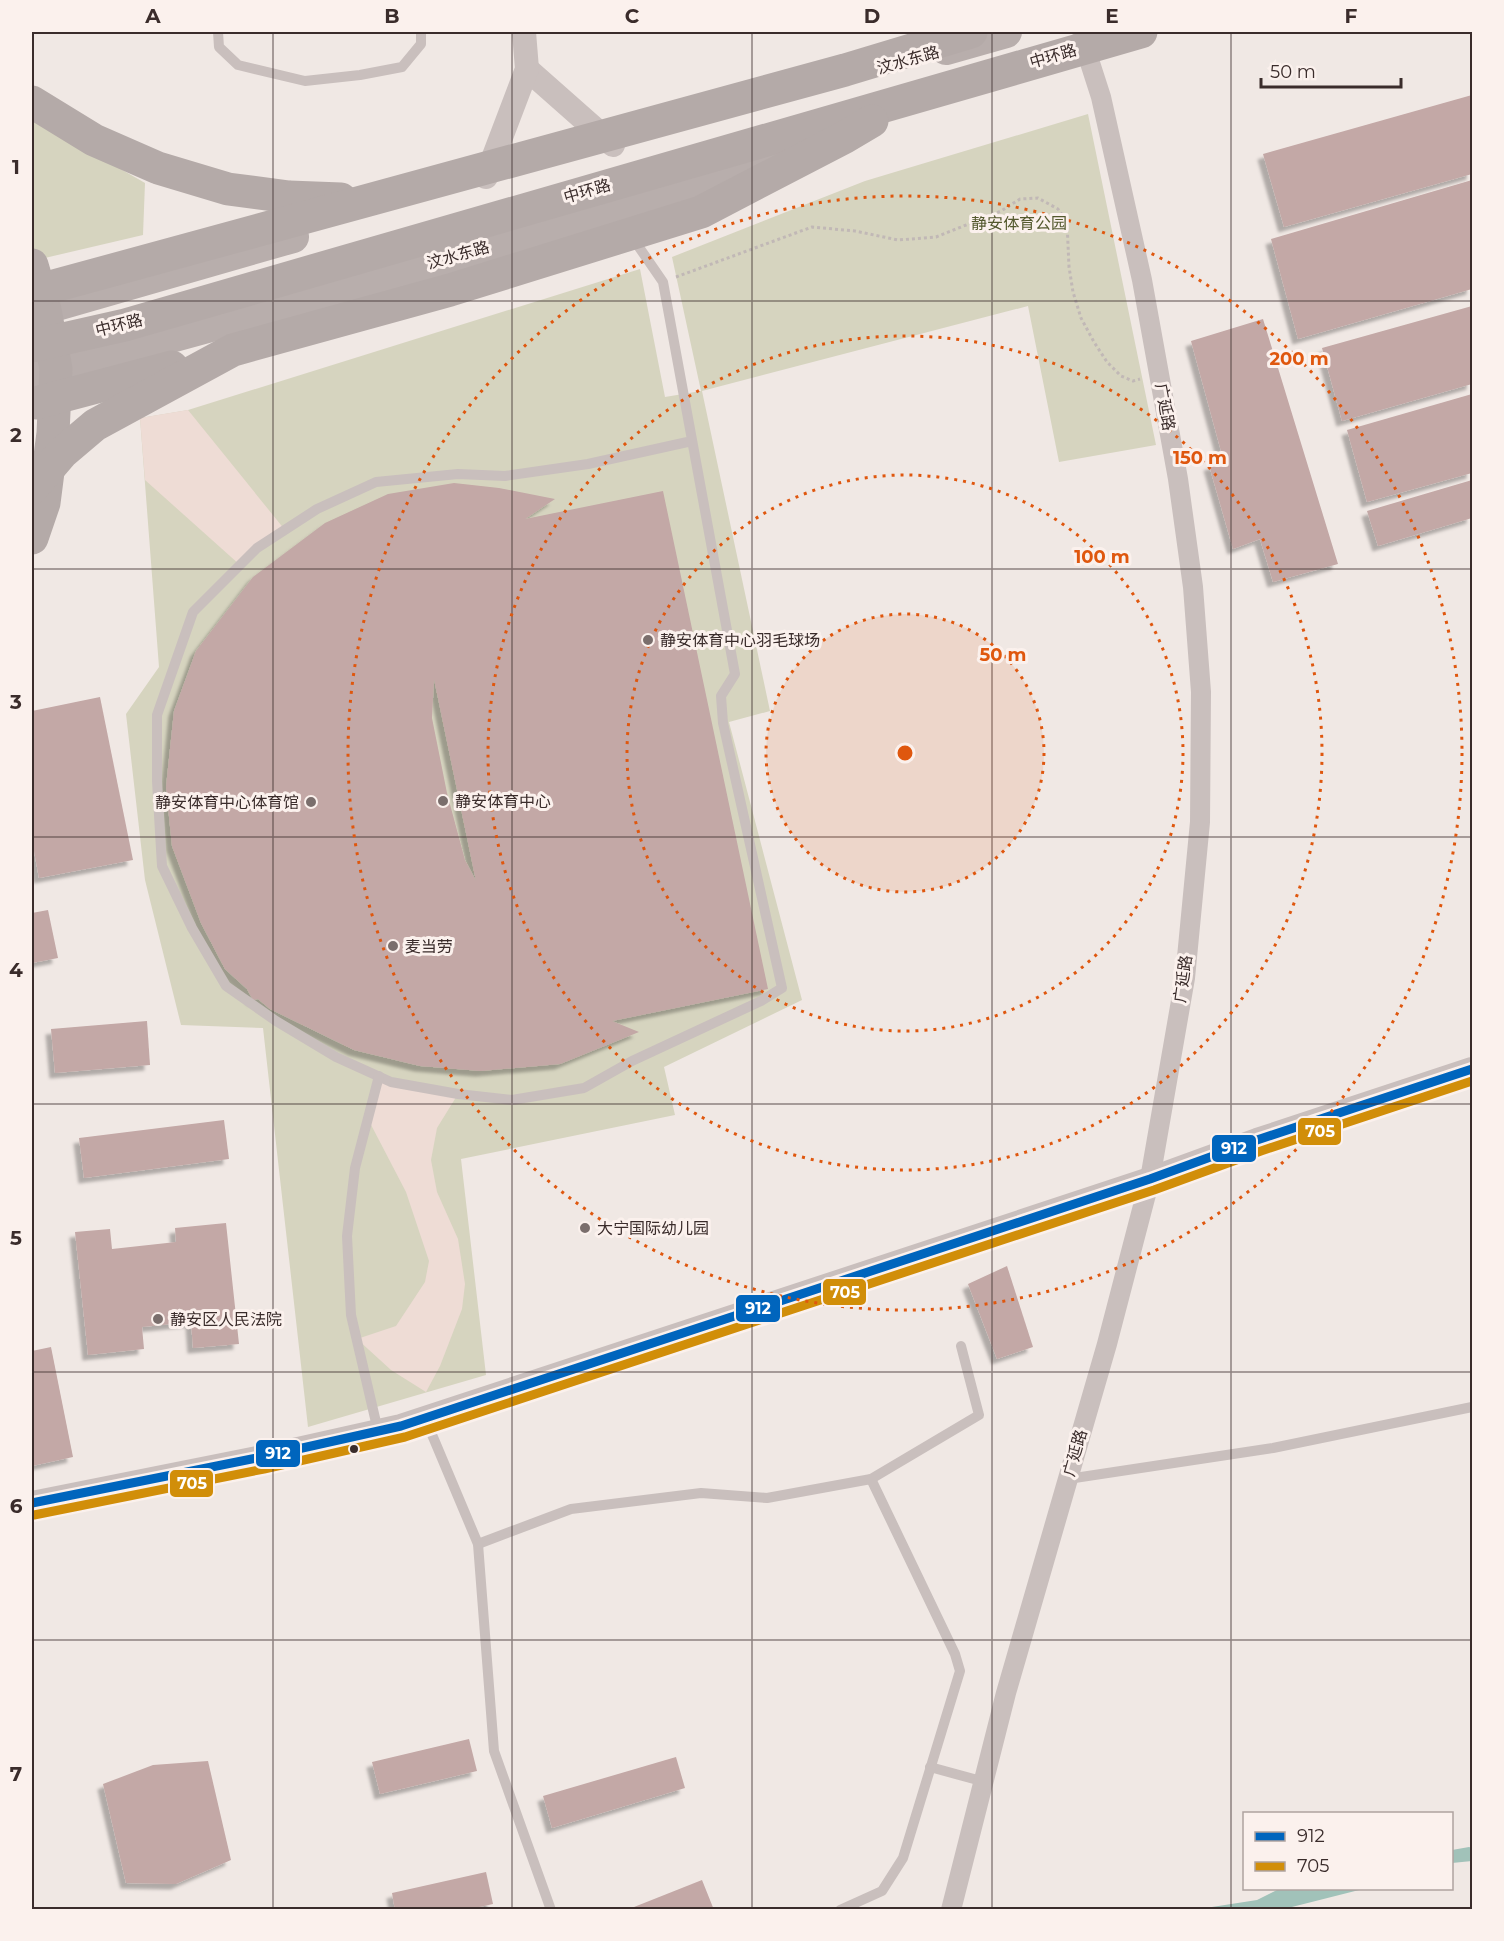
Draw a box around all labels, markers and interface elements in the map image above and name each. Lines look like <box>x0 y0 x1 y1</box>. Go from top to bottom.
text: A <box>144 4 161 28</box>
text: B <box>384 4 400 28</box>
text: C <box>625 4 640 28</box>
text: D <box>864 4 880 28</box>
text: E <box>1105 4 1119 28</box>
text: F <box>1345 4 1358 28</box>
street label: 中环路 <box>1027 40 1079 72</box>
street label: 汶水东路 <box>875 42 941 78</box>
scale bar <box>1261 51 1400 89</box>
text: 50 m <box>1270 61 1316 83</box>
text: 1 <box>12 155 20 179</box>
street label: 中环路 <box>561 175 613 207</box>
park label: 静安体育公园 <box>971 214 1067 233</box>
street label: 汶水东路 <box>425 237 491 273</box>
street label: 中环路 <box>93 310 145 340</box>
text: 200 m <box>1269 348 1329 370</box>
street label: 广延路 <box>1151 382 1179 432</box>
text: 2 <box>10 423 22 447</box>
text: 150 m <box>1173 447 1227 469</box>
text: 100 m <box>1074 546 1130 568</box>
place label: 静安体育中心羽毛球场 <box>660 631 820 650</box>
marker: 静安体育中心羽毛球场 <box>641 633 655 647</box>
text: 50 m <box>980 644 1026 666</box>
text: 3 <box>9 690 22 714</box>
centre of rings <box>895 743 915 763</box>
place label: 静安体育中心 <box>455 792 551 811</box>
place label: 静安体育中心体育馆 <box>155 793 299 812</box>
marker: 静安体育中心 <box>436 794 450 808</box>
marker: 静安体育中心体育馆 <box>304 795 318 809</box>
place label: 麦当劳 <box>405 937 453 956</box>
marker: 麦当劳 <box>386 939 400 953</box>
street label: 广延路 <box>1170 954 1196 1004</box>
text: 4 <box>9 958 23 982</box>
line badge: 705 <box>1297 1117 1342 1146</box>
text: 705 <box>1305 1122 1335 1141</box>
line badge: 912 <box>1211 1134 1257 1163</box>
text: 912 <box>1221 1139 1247 1158</box>
place label: 大宁国际幼儿园 <box>597 1219 709 1238</box>
marker: 大宁国际幼儿园 <box>578 1221 592 1235</box>
text: 5 <box>10 1226 22 1250</box>
line badge: 705 <box>822 1278 867 1306</box>
text: 705 <box>830 1283 860 1302</box>
line badge: 912 <box>735 1294 781 1323</box>
text: 912 <box>745 1299 771 1318</box>
place label: 静安区人民法院 <box>170 1310 282 1329</box>
marker: 静安区人民法院 <box>151 1312 165 1326</box>
street label: 广延路 <box>1059 1427 1091 1479</box>
line badge: 912 <box>255 1439 301 1468</box>
unlabelled marker <box>348 1443 360 1455</box>
text: 912 <box>265 1444 291 1463</box>
line badge: 705 <box>169 1469 214 1498</box>
text: 705 <box>177 1474 207 1493</box>
text: 6 <box>10 1494 23 1518</box>
text: 7 <box>10 1762 22 1786</box>
legend <box>1243 1812 1453 1890</box>
text: 912 <box>1297 1825 1325 1847</box>
text: 705 <box>1297 1855 1329 1877</box>

